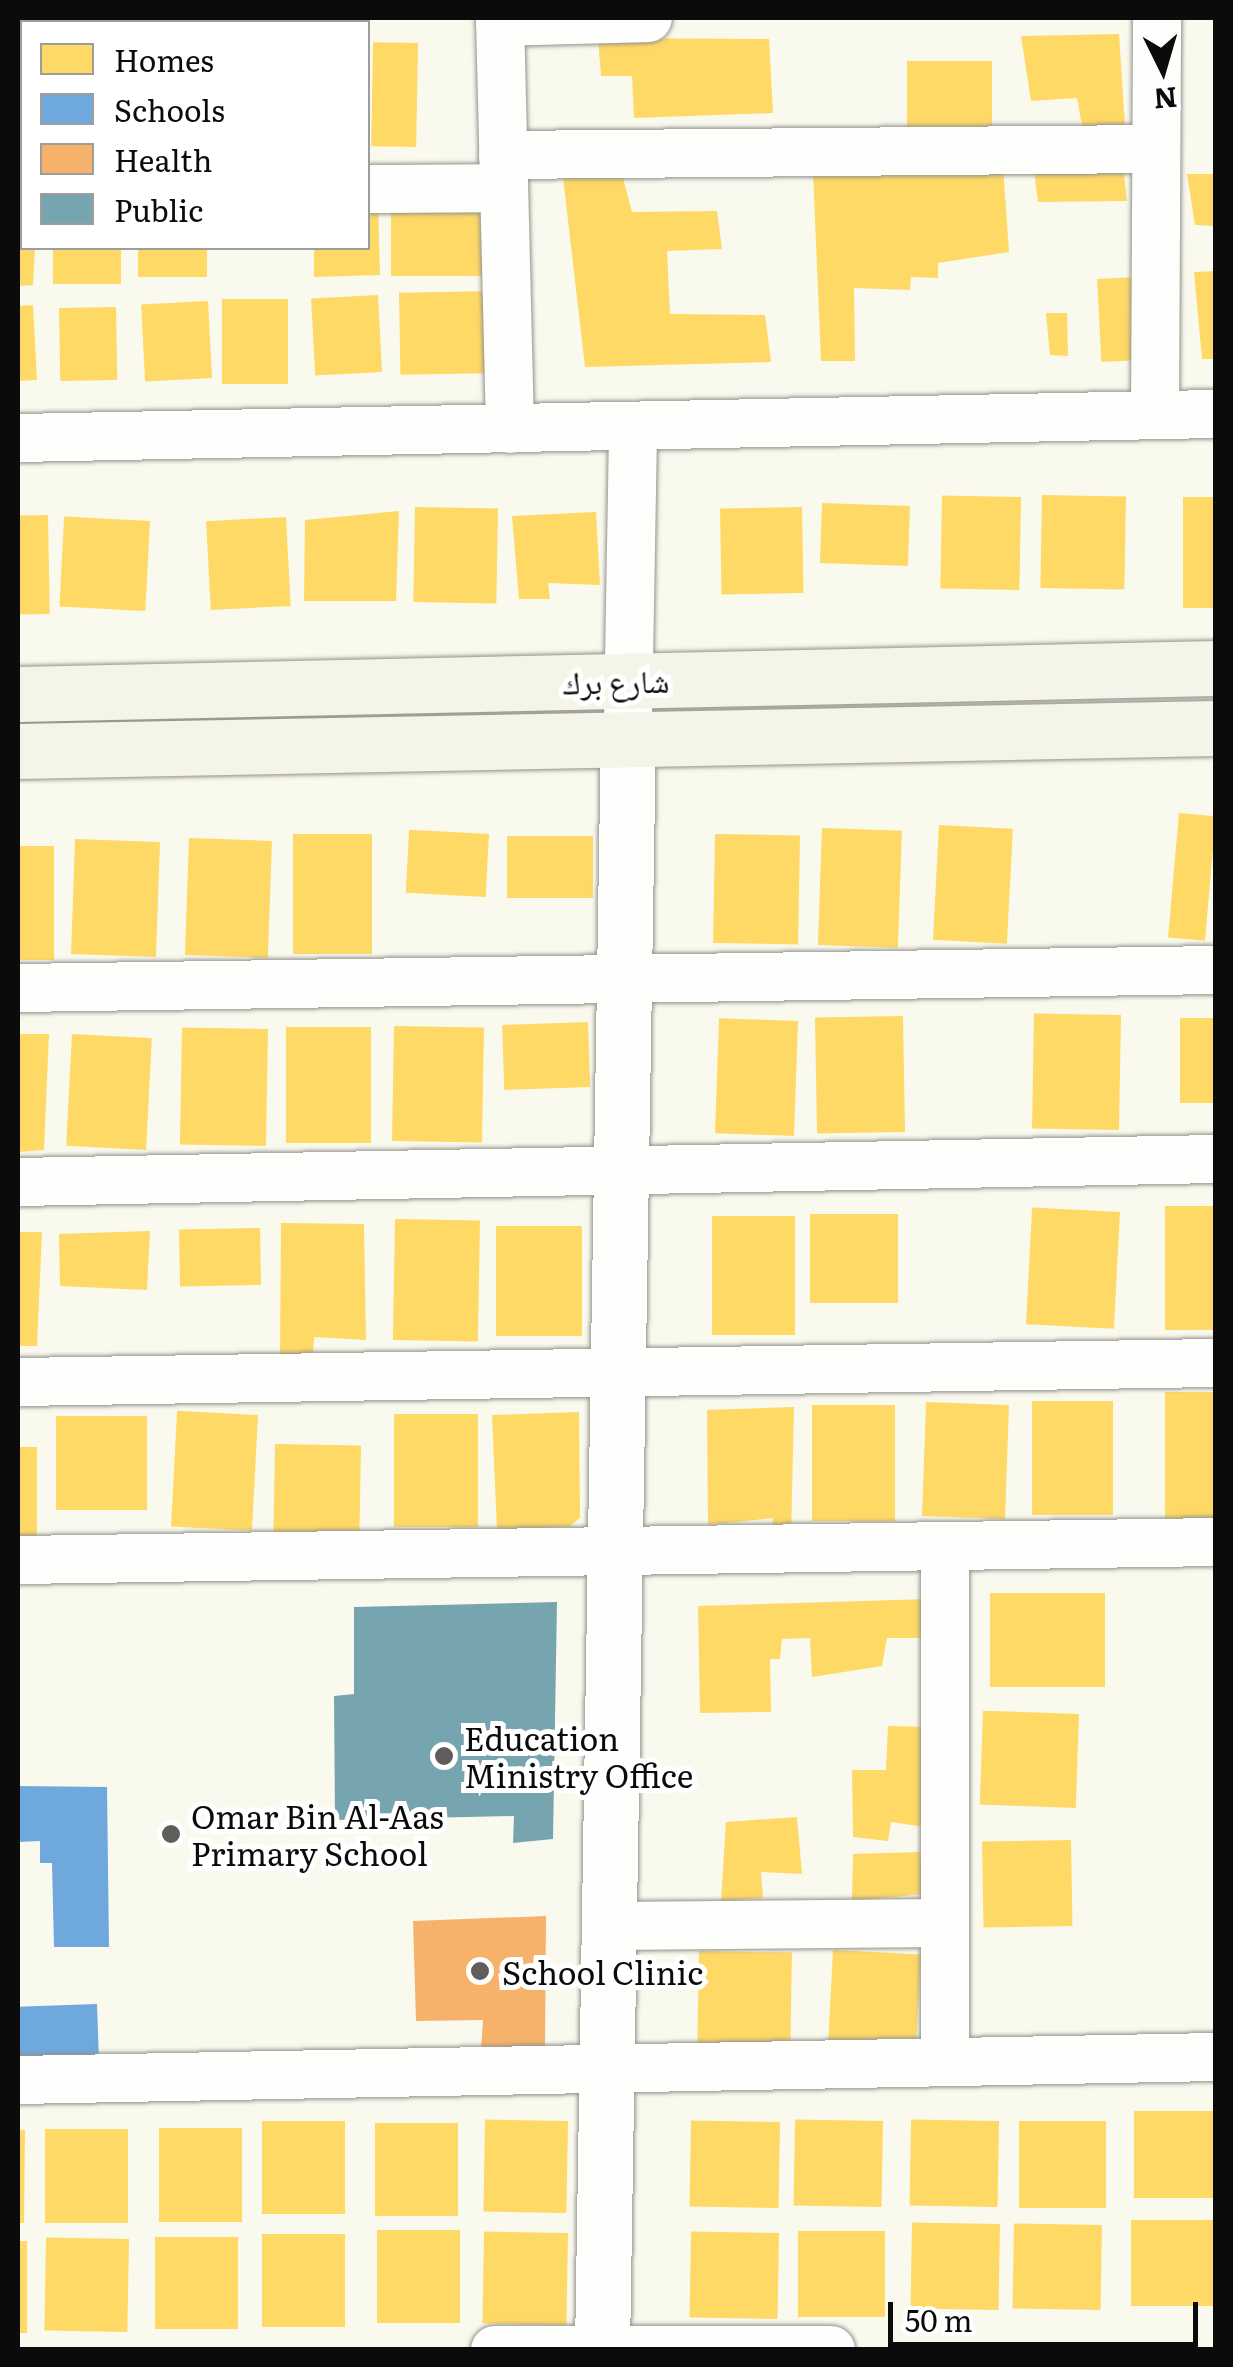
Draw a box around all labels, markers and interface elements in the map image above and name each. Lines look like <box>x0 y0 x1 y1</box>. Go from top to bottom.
legend <box>20 20 370 250</box>
north arrow <box>1113 20 1213 120</box>
text: Homes <box>114 37 214 81</box>
text: N <box>1152 78 1179 122</box>
text: Schools <box>114 87 225 131</box>
text: Health <box>114 137 212 181</box>
text: Public <box>114 187 203 231</box>
street label: شارع برك <box>562 660 670 700</box>
place label: Education Ministry Office <box>464 1719 693 1794</box>
marker: Education Ministry Office <box>433 1745 455 1767</box>
place label: Omar Bin Al-Aas Primary School <box>191 1797 444 1872</box>
marker: Omar Bin Al-Aas Primary School <box>160 1823 182 1845</box>
place label: School Clinic <box>502 1952 703 1990</box>
marker: School Clinic <box>467 1958 493 1984</box>
scale bar <box>893 2282 1203 2344</box>
text: 50 m <box>905 2297 973 2341</box>

